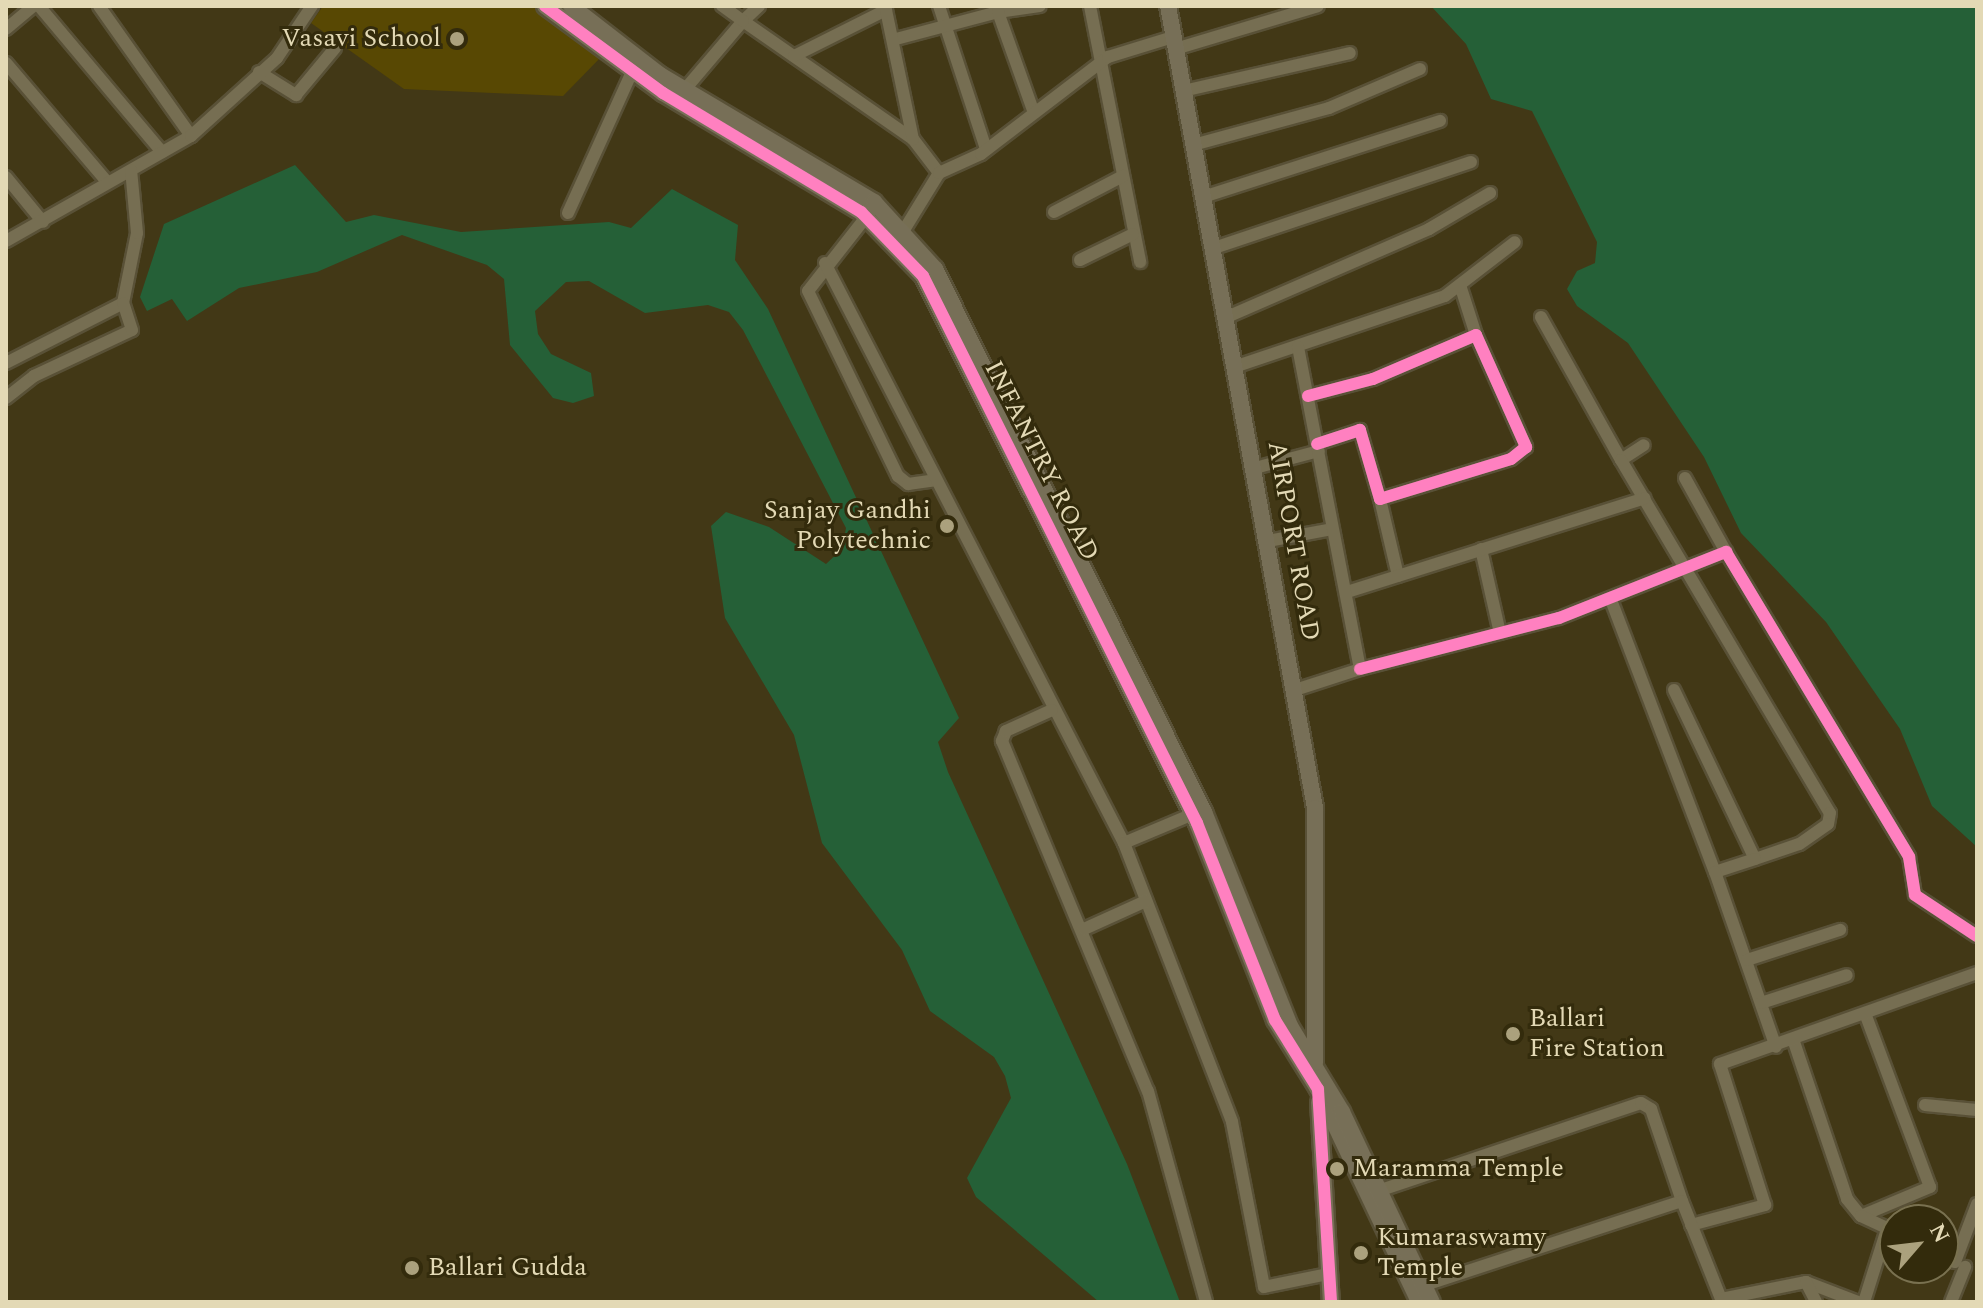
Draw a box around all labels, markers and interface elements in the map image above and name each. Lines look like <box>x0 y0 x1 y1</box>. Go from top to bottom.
place label: Vasavi School <box>282 23 441 55</box>
marker: Vasavi School <box>448 30 466 48</box>
street label: INFANTRY ROAD <box>977 356 1105 566</box>
street label: AIRPORT ROAD <box>1260 439 1326 643</box>
place label: Sanjay Gandhi Polytechnic <box>764 495 931 556</box>
marker: Sanjay Gandhi Polytechnic <box>938 517 956 535</box>
place label: Ballari Fire Station <box>1529 1003 1665 1064</box>
marker: Ballari Fire Station <box>1504 1025 1522 1043</box>
place label: Maramma Temple <box>1353 1153 1564 1185</box>
marker: Maramma Temple <box>1328 1160 1346 1178</box>
north arrow <box>1879 1204 1959 1284</box>
text: N <box>1920 1218 1958 1249</box>
place label: Kumaraswamy Temple <box>1377 1222 1546 1284</box>
marker: Kumaraswamy Temple <box>1352 1244 1370 1262</box>
place label: Ballari Gudda <box>428 1252 587 1284</box>
marker: Ballari Gudda <box>403 1259 421 1277</box>

